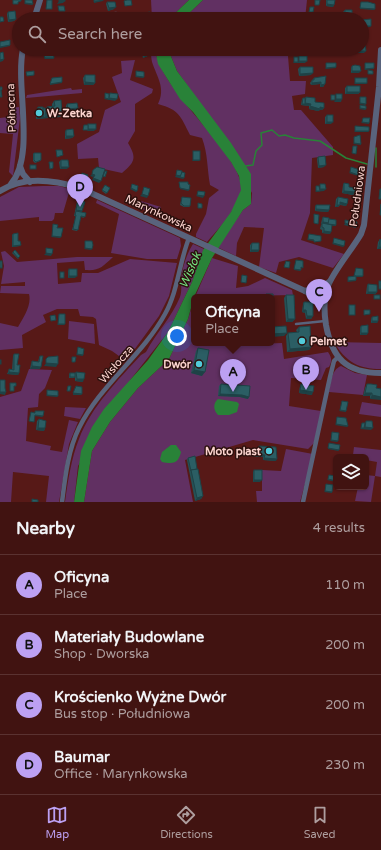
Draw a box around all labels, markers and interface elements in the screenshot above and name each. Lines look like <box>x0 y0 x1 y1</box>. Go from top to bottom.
search box <box>12 12 369 56</box>
icon: search <box>26 23 48 45</box>
text: Search here <box>58 25 142 43</box>
street label: Północna <box>4 83 19 133</box>
place label: W-Zetka <box>47 107 92 120</box>
marker: W-Zetka <box>34 108 44 118</box>
street label: Południowa <box>347 165 368 227</box>
pin: D <box>67 174 93 207</box>
street label: Marynkowska <box>123 192 194 235</box>
water label: Wisłok <box>176 249 204 290</box>
pin: C <box>306 279 332 312</box>
popup <box>191 294 275 346</box>
text: Oficyna <box>205 303 261 321</box>
text: Place <box>205 321 239 337</box>
your location <box>167 326 187 346</box>
place label: Pelmet <box>310 335 348 348</box>
marker: Pelmet <box>297 336 307 346</box>
street label: Wisłocza <box>96 343 136 386</box>
pin: B <box>293 357 319 390</box>
place label: Dwór <box>163 358 192 371</box>
marker: Dwór <box>194 359 204 369</box>
pin: A <box>220 359 246 392</box>
place label: Moto plast <box>205 445 262 459</box>
marker: Moto plast <box>264 446 274 456</box>
map controls <box>333 454 369 490</box>
button: layers <box>333 454 369 490</box>
text: Nearby <box>16 518 75 539</box>
text: 4 results <box>313 520 365 536</box>
text: Oficyna <box>54 568 109 586</box>
text: A <box>24 577 34 593</box>
text: 110 m <box>325 577 365 593</box>
text: Place <box>54 586 87 602</box>
text: Materiały Budowlane <box>54 628 204 646</box>
text: B <box>24 637 34 653</box>
text: 200 m <box>325 637 365 653</box>
text: Shop · Dworska <box>54 646 149 662</box>
text: Krościenko Wyżne Dwór <box>54 688 226 706</box>
text: C <box>24 697 34 713</box>
text: 200 m <box>325 697 365 713</box>
text: Bus stop · Południowa <box>54 706 190 722</box>
text: Baumar <box>54 748 110 766</box>
text: D <box>24 757 34 773</box>
text: 230 m <box>325 757 365 773</box>
text: Office · Marynkowska <box>54 766 188 782</box>
tab: Map <box>45 804 69 841</box>
tab: Directions <box>160 804 213 841</box>
tab: Saved <box>304 804 336 841</box>

